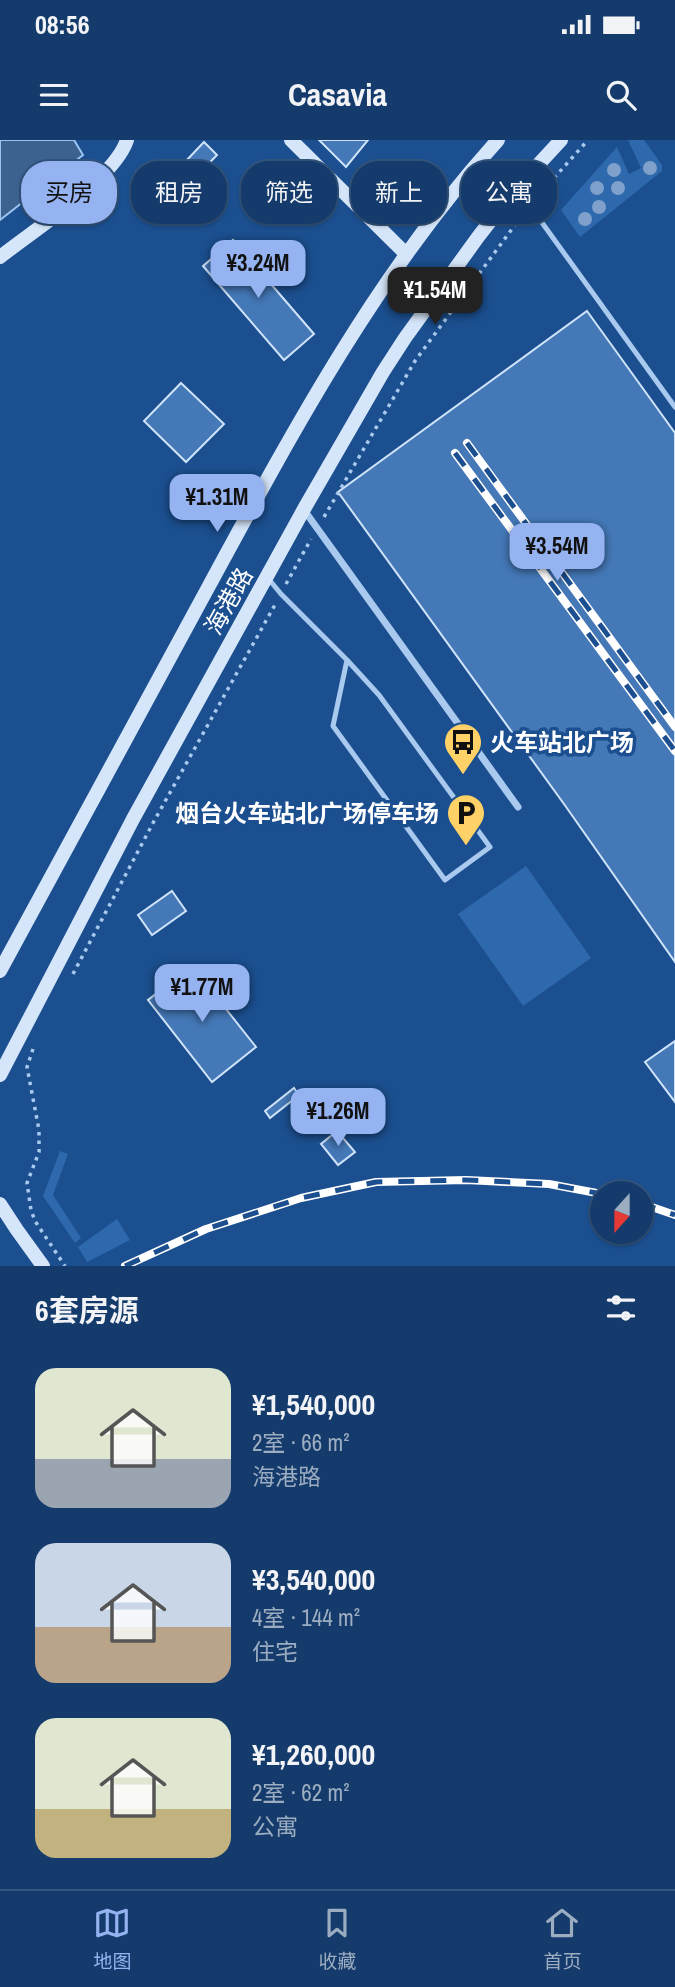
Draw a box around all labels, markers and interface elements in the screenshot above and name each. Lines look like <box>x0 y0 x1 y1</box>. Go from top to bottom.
text: 08:56 <box>35 7 90 42</box>
text: Casavia <box>288 73 387 116</box>
icon: menu <box>35 76 73 114</box>
icon: search <box>602 76 640 114</box>
chip: 买房 <box>21 161 117 224</box>
chip: 租房 <box>131 161 227 224</box>
chip: 筛选 <box>241 161 337 224</box>
chip: 新上 <box>351 161 447 224</box>
chip: 公寓 <box>461 161 557 224</box>
pin: ¥3.24M <box>201 240 315 300</box>
text: ¥3.24M <box>227 247 289 278</box>
pin: ¥1.54M <box>378 268 492 327</box>
text: ¥1.54M <box>404 274 466 305</box>
pin: ¥1.31M <box>160 474 274 534</box>
text: ¥1.31M <box>186 481 248 512</box>
pin: ¥3.54M <box>500 524 614 583</box>
text: ¥3.54M <box>526 530 588 561</box>
street label: 海港路 <box>197 562 259 640</box>
bus stop icon: 火车站北广场 <box>442 721 484 776</box>
place label: 火车站北广场 <box>490 726 634 758</box>
parking icon: 烟台火车站北广场停车场 <box>445 792 487 847</box>
place label: 烟台火车站北广场停车场 <box>175 797 439 829</box>
pin: ¥1.77M <box>145 964 259 1024</box>
text: ¥1.77M <box>171 971 233 1002</box>
pin: ¥1.26M <box>281 1088 395 1148</box>
text: ¥1.26M <box>307 1095 369 1126</box>
north arrow <box>590 1181 653 1244</box>
map controls <box>590 1181 653 1244</box>
icon: filters <box>602 1289 640 1327</box>
text: 6套房源 <box>35 1290 139 1330</box>
text: ¥1,540,000 <box>252 1384 375 1424</box>
icon: home <box>91 1396 175 1480</box>
text: 2室 · 66 m² <box>252 1427 349 1458</box>
text: 海港路 <box>252 1461 321 1492</box>
text: ¥3,540,000 <box>252 1559 375 1599</box>
icon: home <box>91 1571 175 1655</box>
text: 4室 · 144 m² <box>252 1602 360 1633</box>
text: 住宅 <box>252 1636 298 1667</box>
text: ¥1,260,000 <box>252 1734 375 1774</box>
icon: home <box>91 1746 175 1830</box>
text: 2室 · 62 m² <box>252 1777 349 1808</box>
text: 公寓 <box>252 1811 298 1842</box>
tab: 地图 <box>93 1904 132 1974</box>
tab: 收藏 <box>318 1904 357 1974</box>
tab: 首页 <box>543 1904 582 1974</box>

